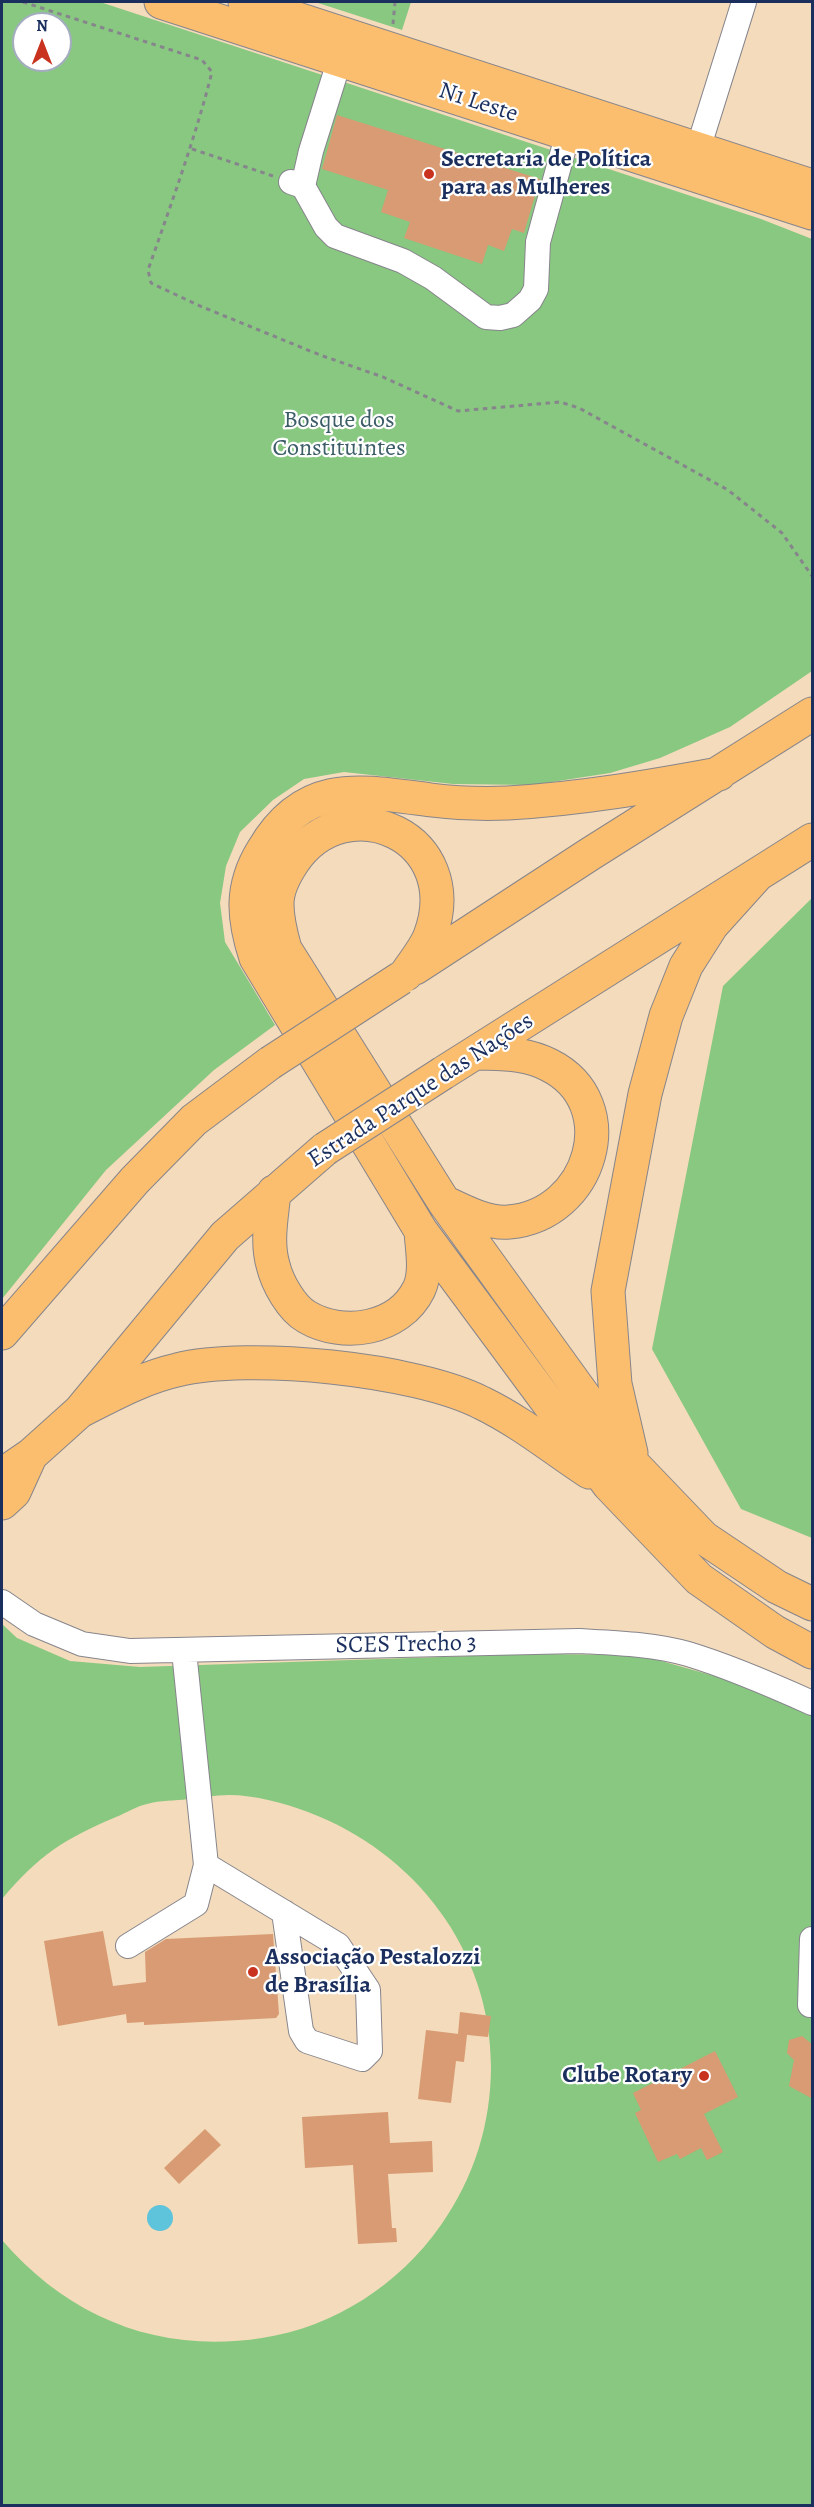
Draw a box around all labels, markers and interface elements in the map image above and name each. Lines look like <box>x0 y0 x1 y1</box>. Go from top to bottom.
north arrow <box>12 12 72 72</box>
text: N <box>36 15 48 37</box>
street label: N1 Leste <box>435 77 521 129</box>
place label: Secretaria de Política para as Mulheres <box>441 146 651 202</box>
marker: Secretaria de Política para as Mulheres <box>422 167 436 181</box>
park label: Bosque dos Constituintes <box>272 407 406 463</box>
street label: Estrada Parque das Nações <box>303 1007 539 1175</box>
street label: SCES Trecho 3 <box>335 1629 477 1661</box>
place label: Associação Pestalozzi de Brasília <box>265 1944 480 2000</box>
marker: Associação Pestalozzi de Brasília <box>246 1965 260 1979</box>
place label: Clube Rotary <box>562 2062 692 2090</box>
marker: Clube Rotary <box>697 2069 711 2083</box>

